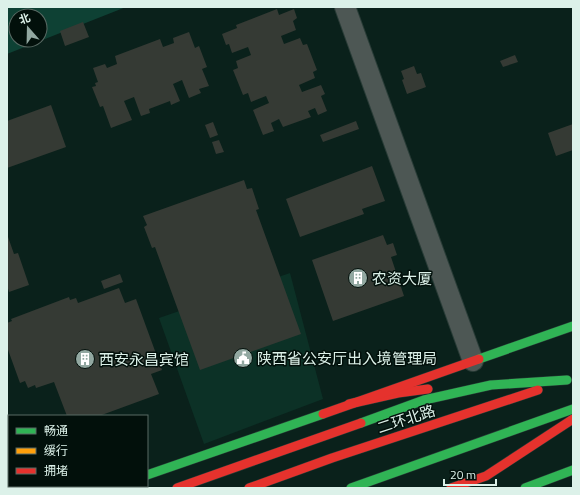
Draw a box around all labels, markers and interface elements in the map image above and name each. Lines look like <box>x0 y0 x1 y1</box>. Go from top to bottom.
north arrow <box>8 8 48 48</box>
text: 北 <box>17 9 32 28</box>
building icon: 农资大厦 <box>347 267 369 289</box>
place label: 农资大厦 <box>372 267 432 290</box>
public building icon: 陕西省公安厅出入境管理局 <box>232 347 254 369</box>
place label: 陕西省公安厅出入境管理局 <box>257 347 437 370</box>
building icon: 西安永昌宾馆 <box>74 348 96 370</box>
place label: 西安永昌宾馆 <box>99 348 189 371</box>
street label: 二环北路 <box>374 399 438 439</box>
legend <box>8 415 148 487</box>
text: 畅通 <box>44 421 68 440</box>
text: 缓行 <box>44 441 68 460</box>
text: 拥堵 <box>44 461 68 480</box>
scale bar <box>444 461 496 487</box>
text: 20 m <box>450 465 476 484</box>

